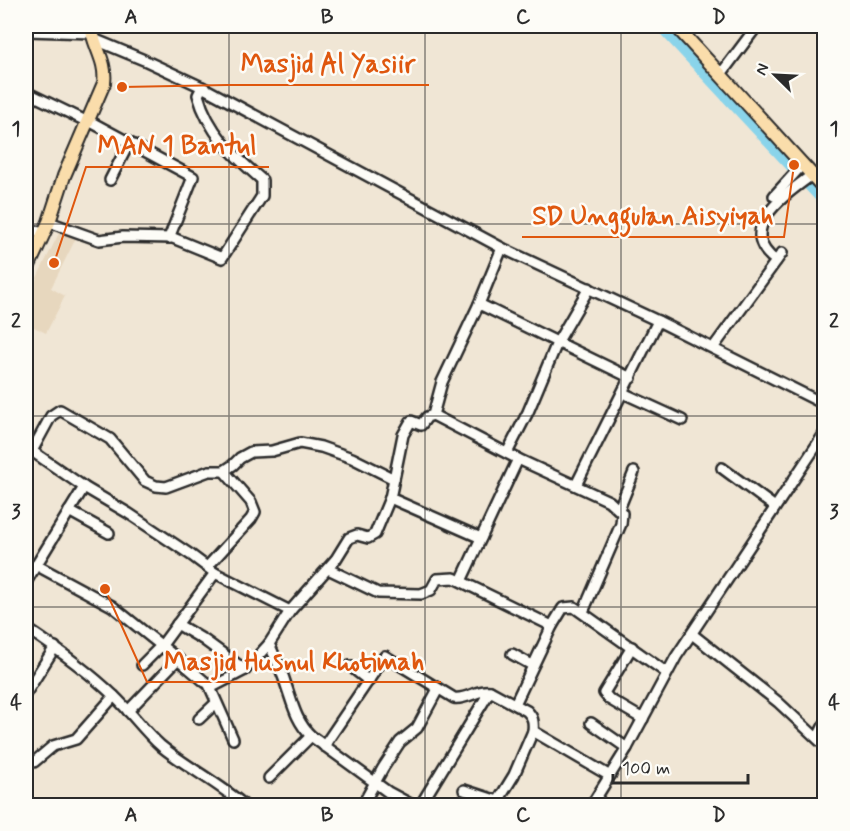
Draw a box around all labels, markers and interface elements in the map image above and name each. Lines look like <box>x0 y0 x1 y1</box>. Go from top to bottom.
text: A <box>124 4 138 31</box>
text: B <box>321 4 334 31</box>
text: C <box>516 4 531 31</box>
text: D <box>712 4 726 31</box>
callout: Masjid Al Yasiir <box>227 41 429 85</box>
north arrow <box>745 45 805 105</box>
text: Masjid Al Yasiir <box>241 48 417 83</box>
text: N <box>751 60 774 79</box>
text: 1 <box>12 116 20 143</box>
text: 1 <box>830 116 838 143</box>
callout: MAN 1 Bantul <box>86 123 269 167</box>
text: MAN 1 Bantul <box>97 130 257 164</box>
callout: SD Unggulan Aisyiyah <box>522 193 784 237</box>
text: SD Unggulan Aisyiyah <box>532 200 774 237</box>
text: 2 <box>11 308 21 335</box>
text: 2 <box>829 308 839 335</box>
text: 3 <box>11 499 21 526</box>
text: 3 <box>829 499 839 526</box>
callout: Masjid Husnul Khotimah <box>147 638 441 682</box>
text: Masjid Husnul Khotimah <box>164 646 424 681</box>
text: 4 <box>10 690 22 717</box>
text: 4 <box>828 690 840 717</box>
scale bar <box>613 747 748 785</box>
text: 100 m <box>622 757 670 781</box>
text: A <box>124 802 138 829</box>
text: B <box>321 802 334 829</box>
text: C <box>516 802 531 829</box>
text: D <box>712 802 726 829</box>

